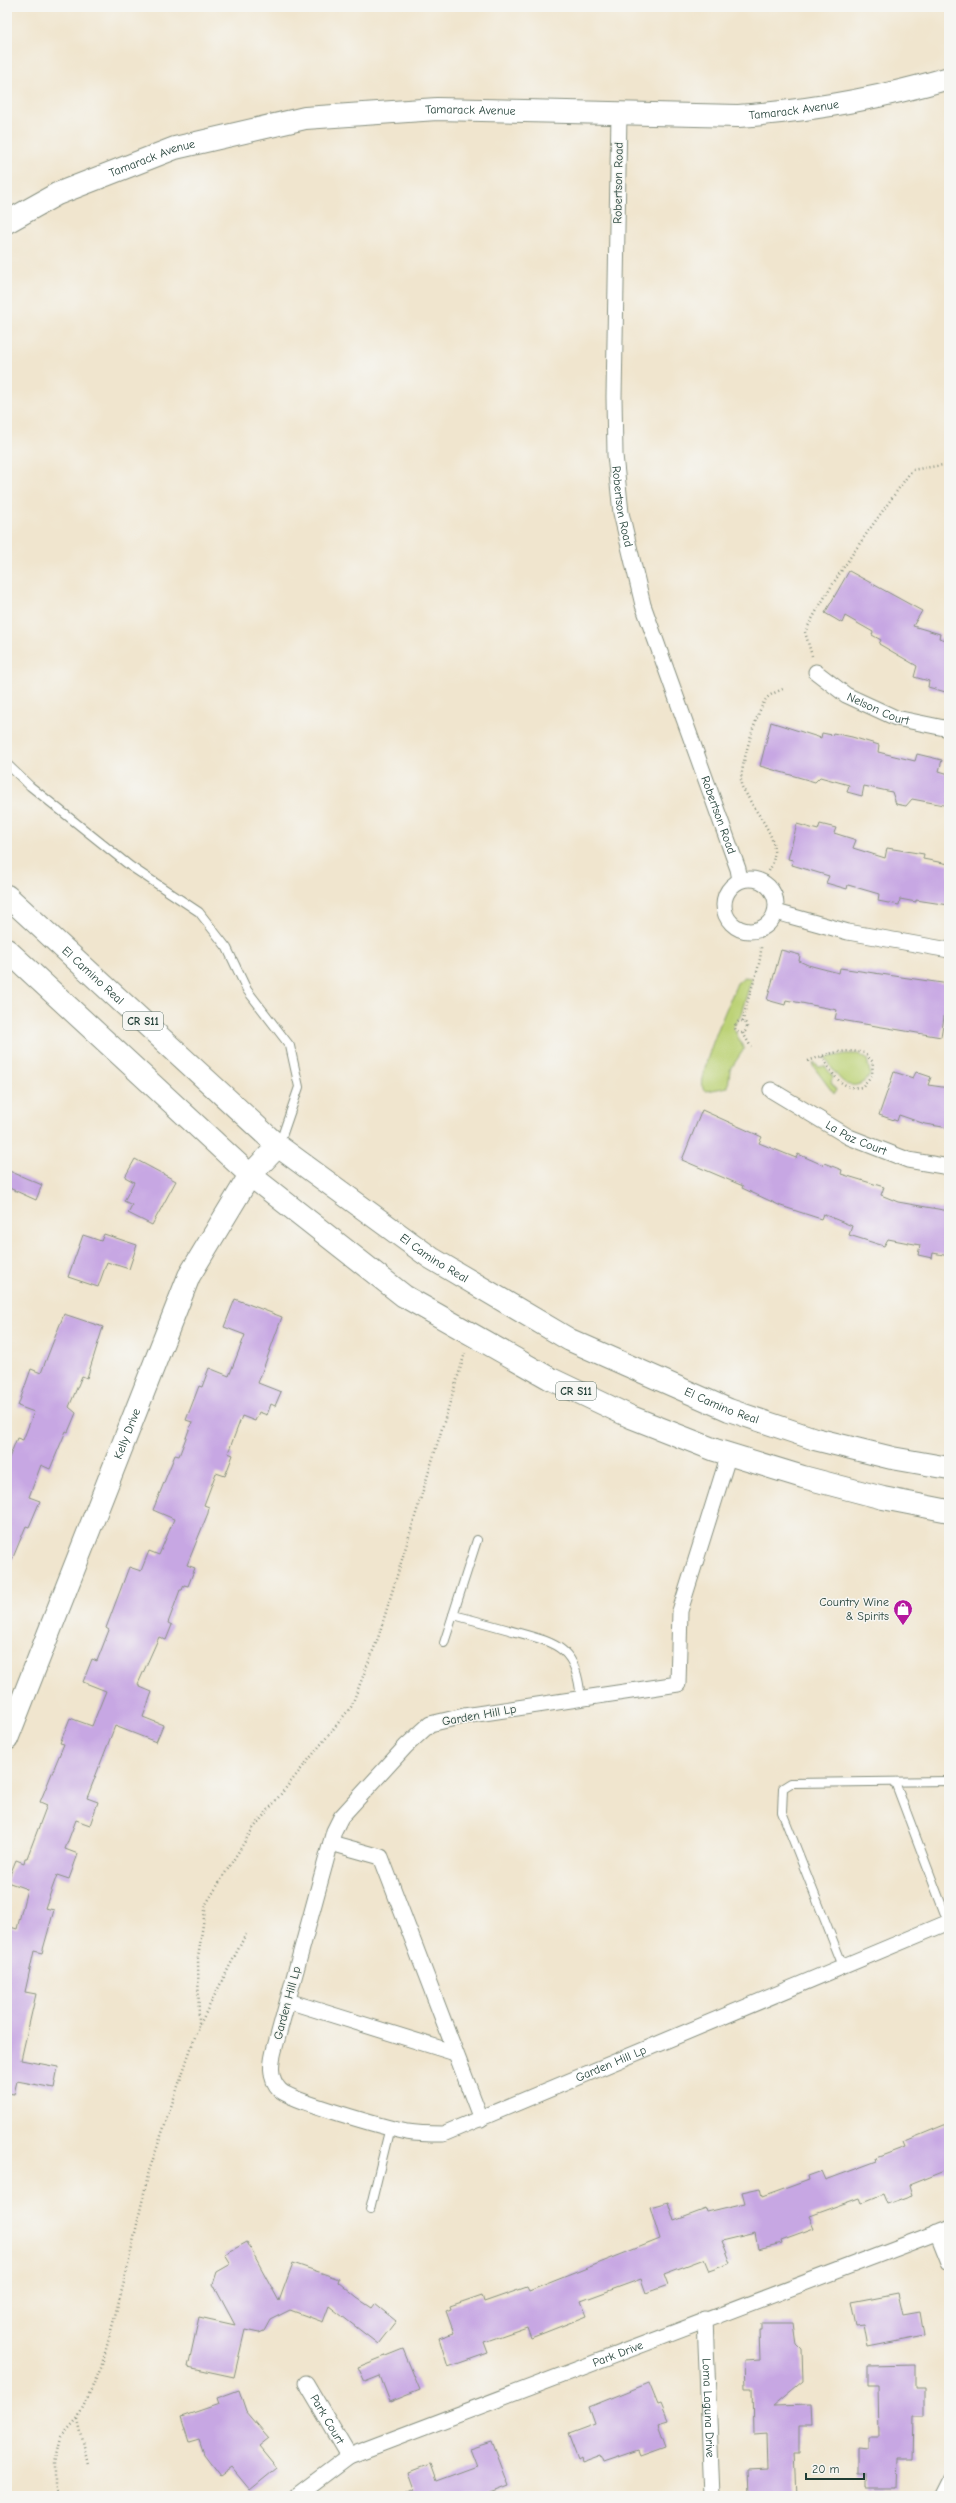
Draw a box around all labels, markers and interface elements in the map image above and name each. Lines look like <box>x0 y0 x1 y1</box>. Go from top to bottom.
street label: Tamarack Avenue <box>748 97 840 122</box>
street label: Tamarack Avenue <box>425 102 516 118</box>
street label: Tamarack Avenue <box>107 137 196 180</box>
street label: Robertson Road <box>610 142 626 224</box>
street label: Robertson Road <box>609 465 636 548</box>
street label: Nelson Court <box>845 689 911 728</box>
street label: Robertson Road <box>698 774 739 856</box>
street label: El Camino Real <box>59 943 127 1007</box>
road number: CR S11 <box>123 1012 163 1030</box>
street label: La Paz Court <box>823 1118 889 1158</box>
street label: El Camino Real <box>397 1231 471 1285</box>
road number: CR S11 <box>556 1382 596 1400</box>
street label: El Camino Real <box>682 1384 761 1427</box>
street label: Kelly Drive <box>111 1406 143 1461</box>
place label: Country Wine & Spirits <box>819 1595 889 1623</box>
shop icon: Country Wine & Spirits <box>892 1598 914 1626</box>
street label: Garden Hill Lp <box>441 1702 517 1728</box>
street label: Garden Hill Lp <box>271 1965 303 2041</box>
street label: Garden Hill Lp <box>573 2043 648 2085</box>
street label: Park Drive <box>591 2338 645 2370</box>
street label: Loma Laguna Drive <box>700 2358 717 2458</box>
street label: Park Court <box>307 2392 348 2447</box>
scale bar <box>806 2455 864 2481</box>
text: 20 m <box>812 2462 840 2476</box>

